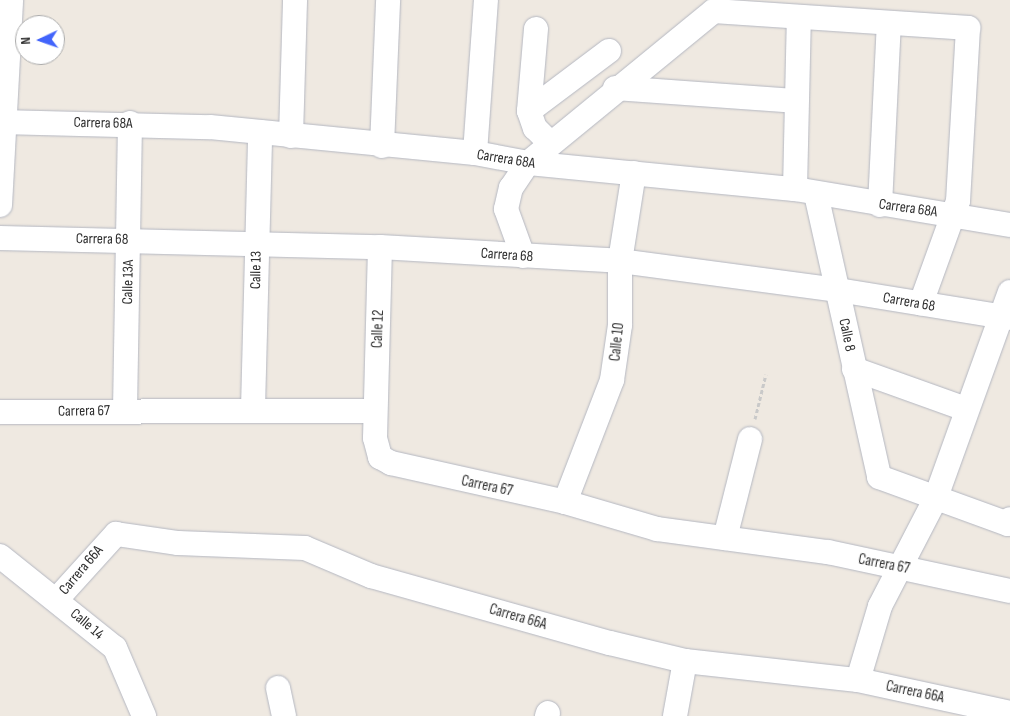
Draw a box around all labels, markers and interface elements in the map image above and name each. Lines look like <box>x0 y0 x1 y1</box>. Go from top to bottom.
north arrow <box>15 15 65 65</box>
text: N <box>17 37 34 45</box>
street label: Carrera 68A <box>73 113 133 133</box>
street label: Carrera 68A <box>475 145 537 173</box>
street label: Carrera 68A <box>878 195 938 221</box>
street label: Carrera 68 <box>76 230 128 248</box>
street label: Carrera 68 <box>480 244 534 266</box>
street label: Calle 13 <box>247 251 265 289</box>
street label: Calle 13A <box>119 259 137 305</box>
street label: Carrera 68 <box>882 289 936 315</box>
street label: Calle 12 <box>368 310 388 348</box>
street label: Calle 8 <box>835 317 859 353</box>
street label: Calle 10 <box>606 322 628 362</box>
street label: Carrera 67 <box>58 402 110 420</box>
street label: Carrera 67 <box>460 472 514 500</box>
street label: Carrera 66A <box>55 542 107 598</box>
street label: Carrera 67 <box>857 550 911 578</box>
street label: Carrera 66A <box>487 600 549 634</box>
street label: Calle 14 <box>67 605 107 643</box>
street label: Carrera 66A <box>884 677 946 707</box>

